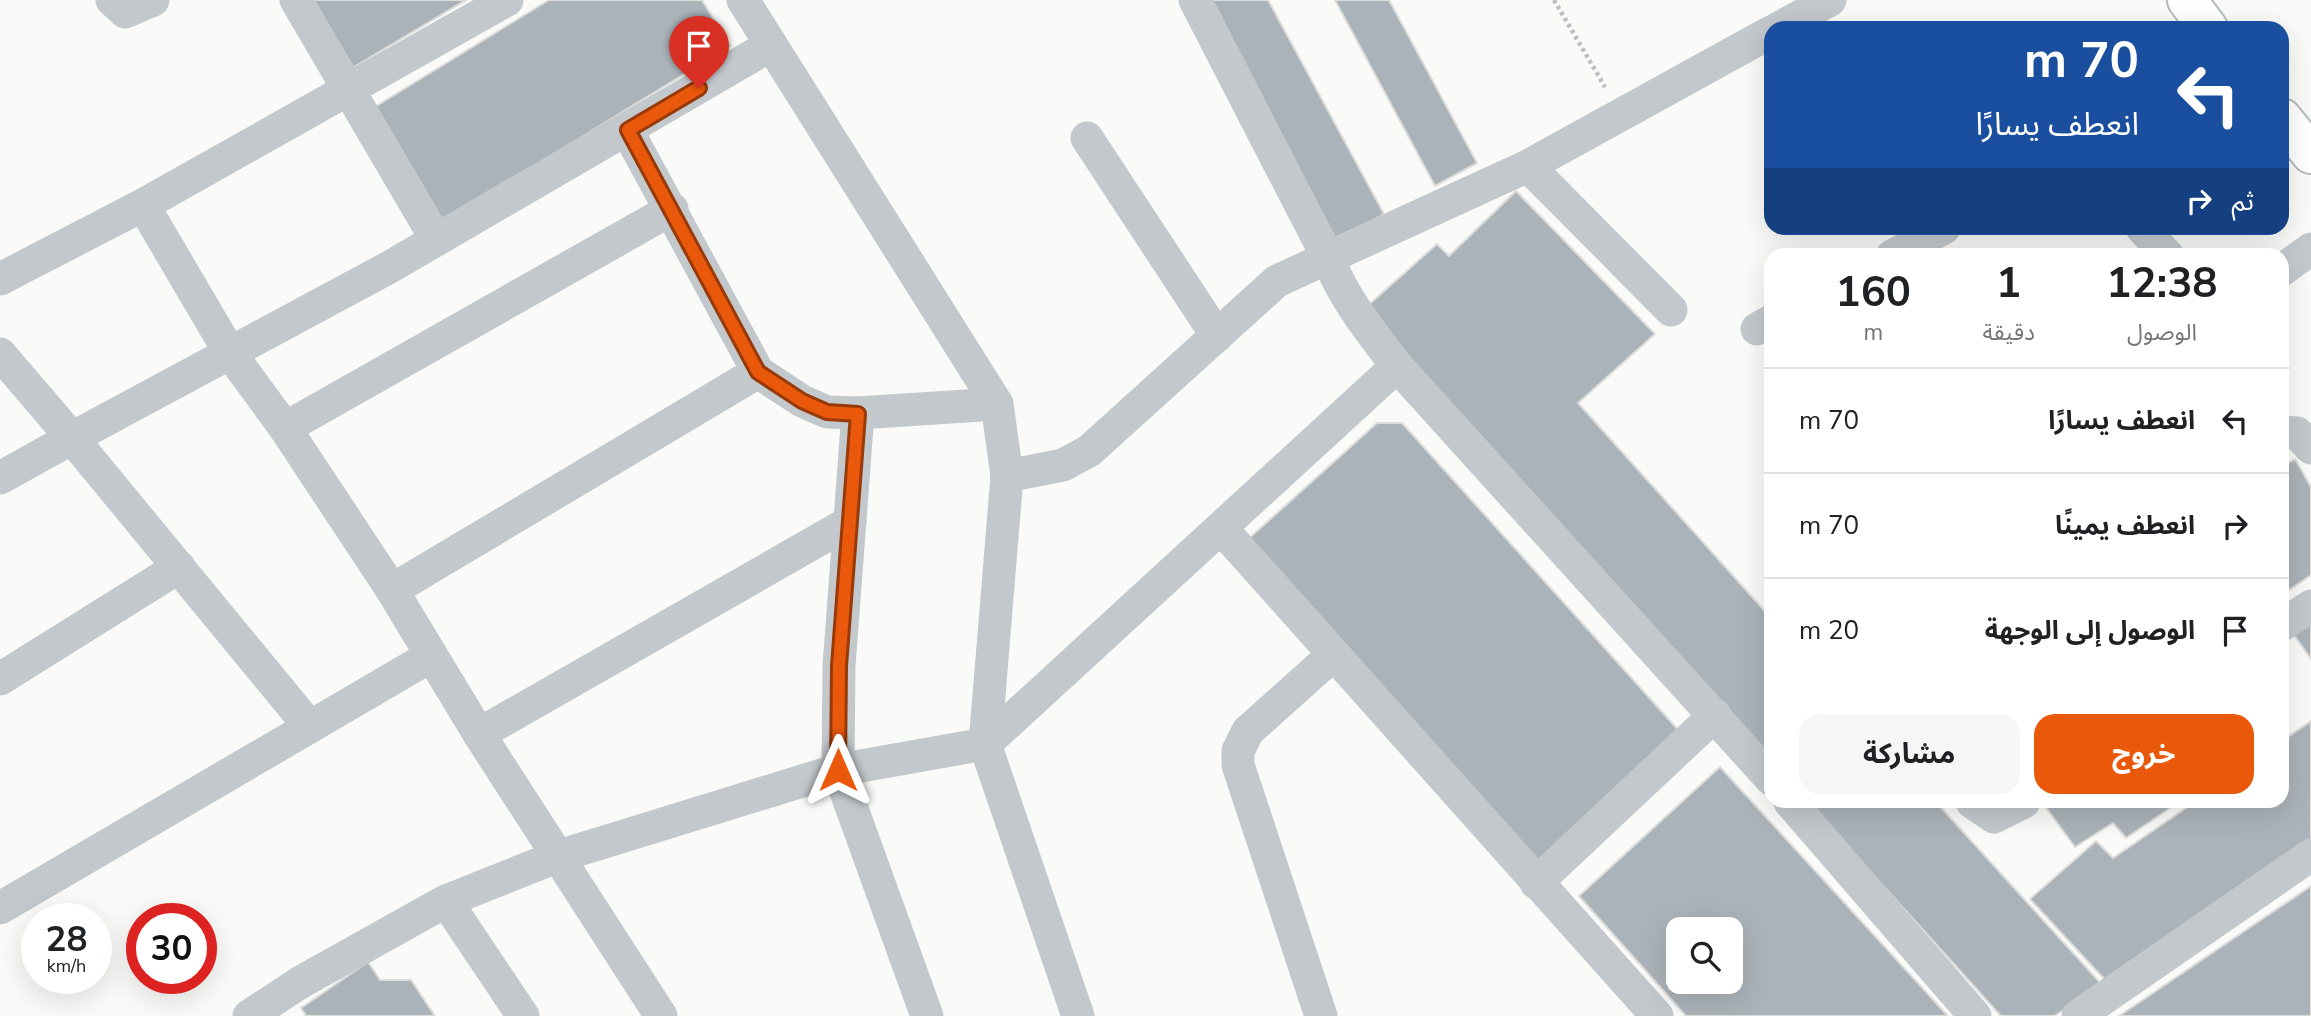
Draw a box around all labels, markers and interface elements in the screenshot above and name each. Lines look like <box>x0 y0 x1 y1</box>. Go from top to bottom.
pin <box>669 16 729 88</box>
icon: arrive <box>680 27 718 65</box>
text: 70 m <box>2024 27 2139 94</box>
icon: left <box>2163 49 2254 140</box>
text: انعطف يسارًا <box>1975 103 2139 146</box>
icon: right <box>2180 182 2218 220</box>
text: ثم <box>2232 184 2254 219</box>
text: 1 <box>1996 255 2021 312</box>
text: 12:38 <box>2106 255 2218 312</box>
text: 160 <box>1835 264 1911 321</box>
text: m <box>1863 317 1883 348</box>
text: دقيقة <box>1983 317 2035 348</box>
text: الوصول <box>2127 317 2197 348</box>
icon: left <box>2216 402 2254 440</box>
text: 70 m <box>1799 403 1859 438</box>
text: انعطف يسارًا <box>2048 403 2195 438</box>
icon: right <box>2216 507 2254 545</box>
text: 70 m <box>1799 508 1859 543</box>
text: انعطف يمينًا <box>2055 508 2195 543</box>
icon: arrive <box>2216 612 2254 650</box>
text: 20 m <box>1799 613 1859 648</box>
text: الوصول إلى الوجهة <box>1985 613 2195 648</box>
button: مشاركة <box>1799 714 2020 794</box>
button: خروج <box>2034 714 2254 794</box>
position arrow <box>801 733 875 807</box>
speed limit sign: 30 <box>126 903 217 994</box>
text: 28 <box>45 916 88 963</box>
map controls <box>1666 917 1743 994</box>
button: search <box>1666 917 1743 994</box>
text: km/h <box>47 954 86 978</box>

